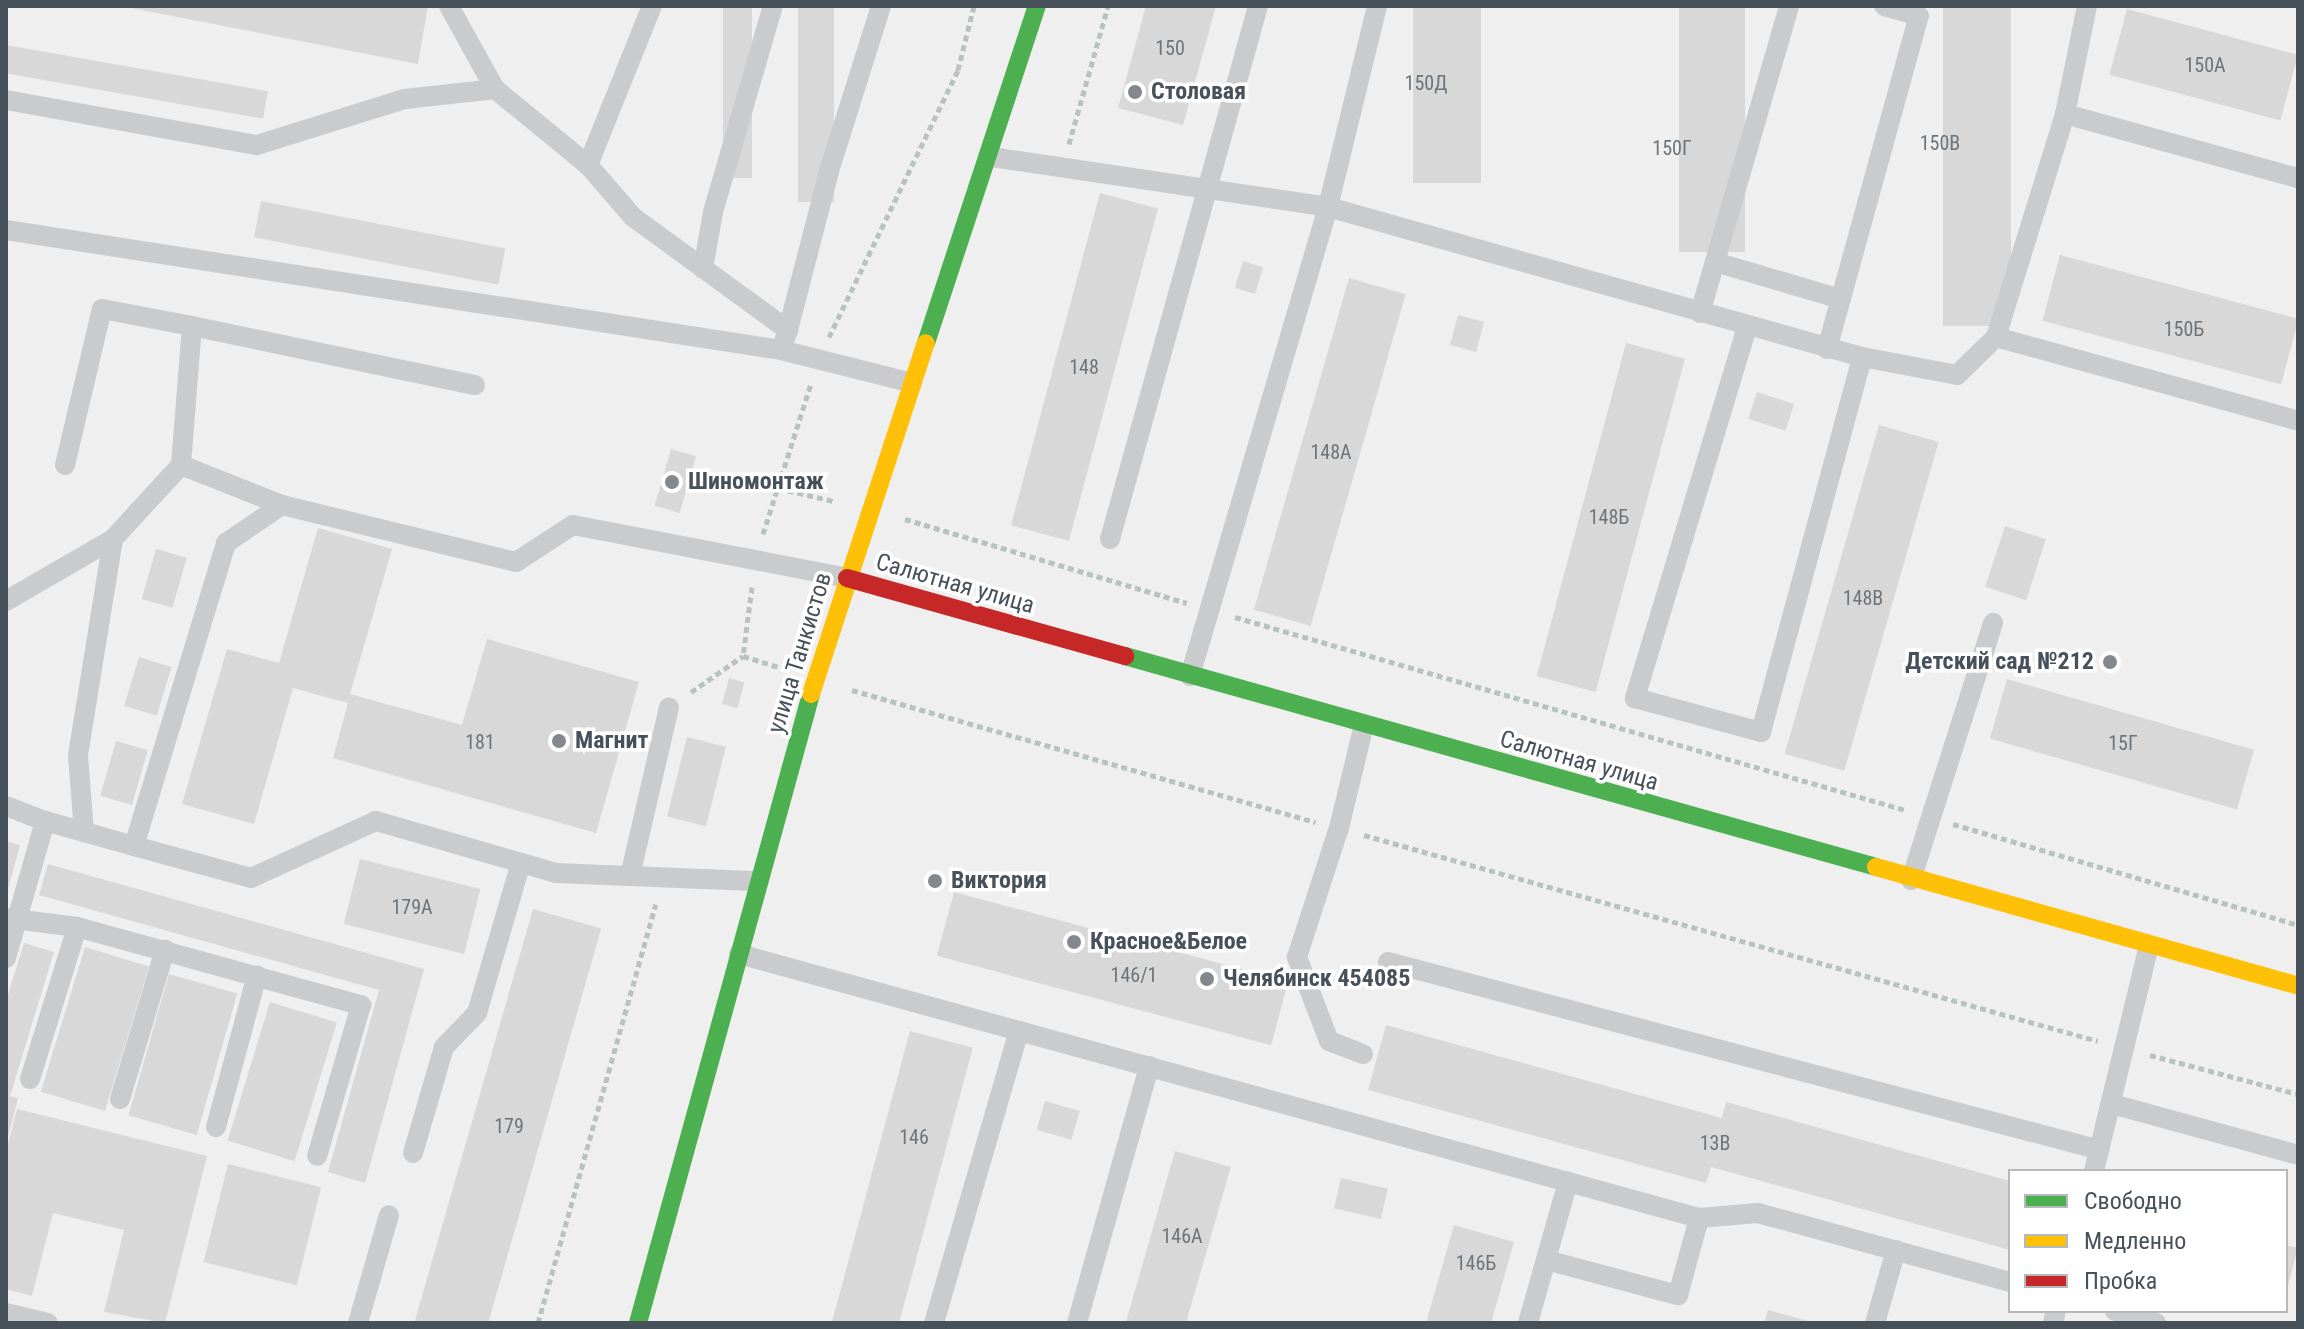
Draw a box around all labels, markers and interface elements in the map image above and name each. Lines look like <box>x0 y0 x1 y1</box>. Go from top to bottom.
house number: 150 <box>1155 36 1185 60</box>
house number: 150А <box>2184 53 2226 77</box>
house number: 150Д <box>1405 71 1447 95</box>
place label: Столовая <box>1151 78 1246 106</box>
marker: Столовая <box>1126 83 1144 101</box>
house number: 150В <box>1920 131 1960 155</box>
house number: 150Г <box>1652 136 1692 160</box>
house number: 150Б <box>2164 317 2204 341</box>
house number: 148 <box>1069 355 1099 379</box>
house number: 148А <box>1310 440 1352 464</box>
place label: Шиномонтаж <box>688 468 824 496</box>
marker: Шиномонтаж <box>663 473 681 491</box>
house number: 148Б <box>1589 505 1629 529</box>
street label: Салютная улица <box>873 548 1037 620</box>
street label: улица Танкистов <box>762 569 838 737</box>
house number: 148В <box>1843 586 1883 610</box>
place label: Детский сад №212 <box>1905 648 2094 676</box>
marker: Детский сад №212 <box>2101 653 2119 671</box>
street label: Салютная улица <box>1497 725 1661 797</box>
place label: Магнит <box>575 727 648 755</box>
house number: 181 <box>465 730 495 754</box>
house number: 15Г <box>2108 731 2138 755</box>
marker: Магнит <box>550 732 568 750</box>
place label: Виктория <box>951 867 1047 895</box>
marker: Виктория <box>926 872 944 890</box>
house number: 179А <box>391 895 433 919</box>
place label: Красное&Белое <box>1090 928 1247 956</box>
marker: Красное&Белое <box>1065 933 1083 951</box>
house number: 146/1 <box>1111 963 1157 987</box>
place label: Челябинск 454085 <box>1223 965 1410 993</box>
marker: Челябинск 454085 <box>1198 970 1216 988</box>
house number: 179 <box>494 1114 524 1138</box>
house number: 146 <box>899 1125 929 1149</box>
house number: 13В <box>1700 1131 1730 1155</box>
legend <box>2008 1169 2288 1313</box>
text: Свободно <box>2084 1187 2182 1215</box>
house number: 146А <box>1161 1224 1203 1248</box>
text: Медленно <box>2084 1227 2186 1255</box>
house number: 146Б <box>1456 1251 1496 1275</box>
text: Пробка <box>2084 1267 2157 1295</box>

